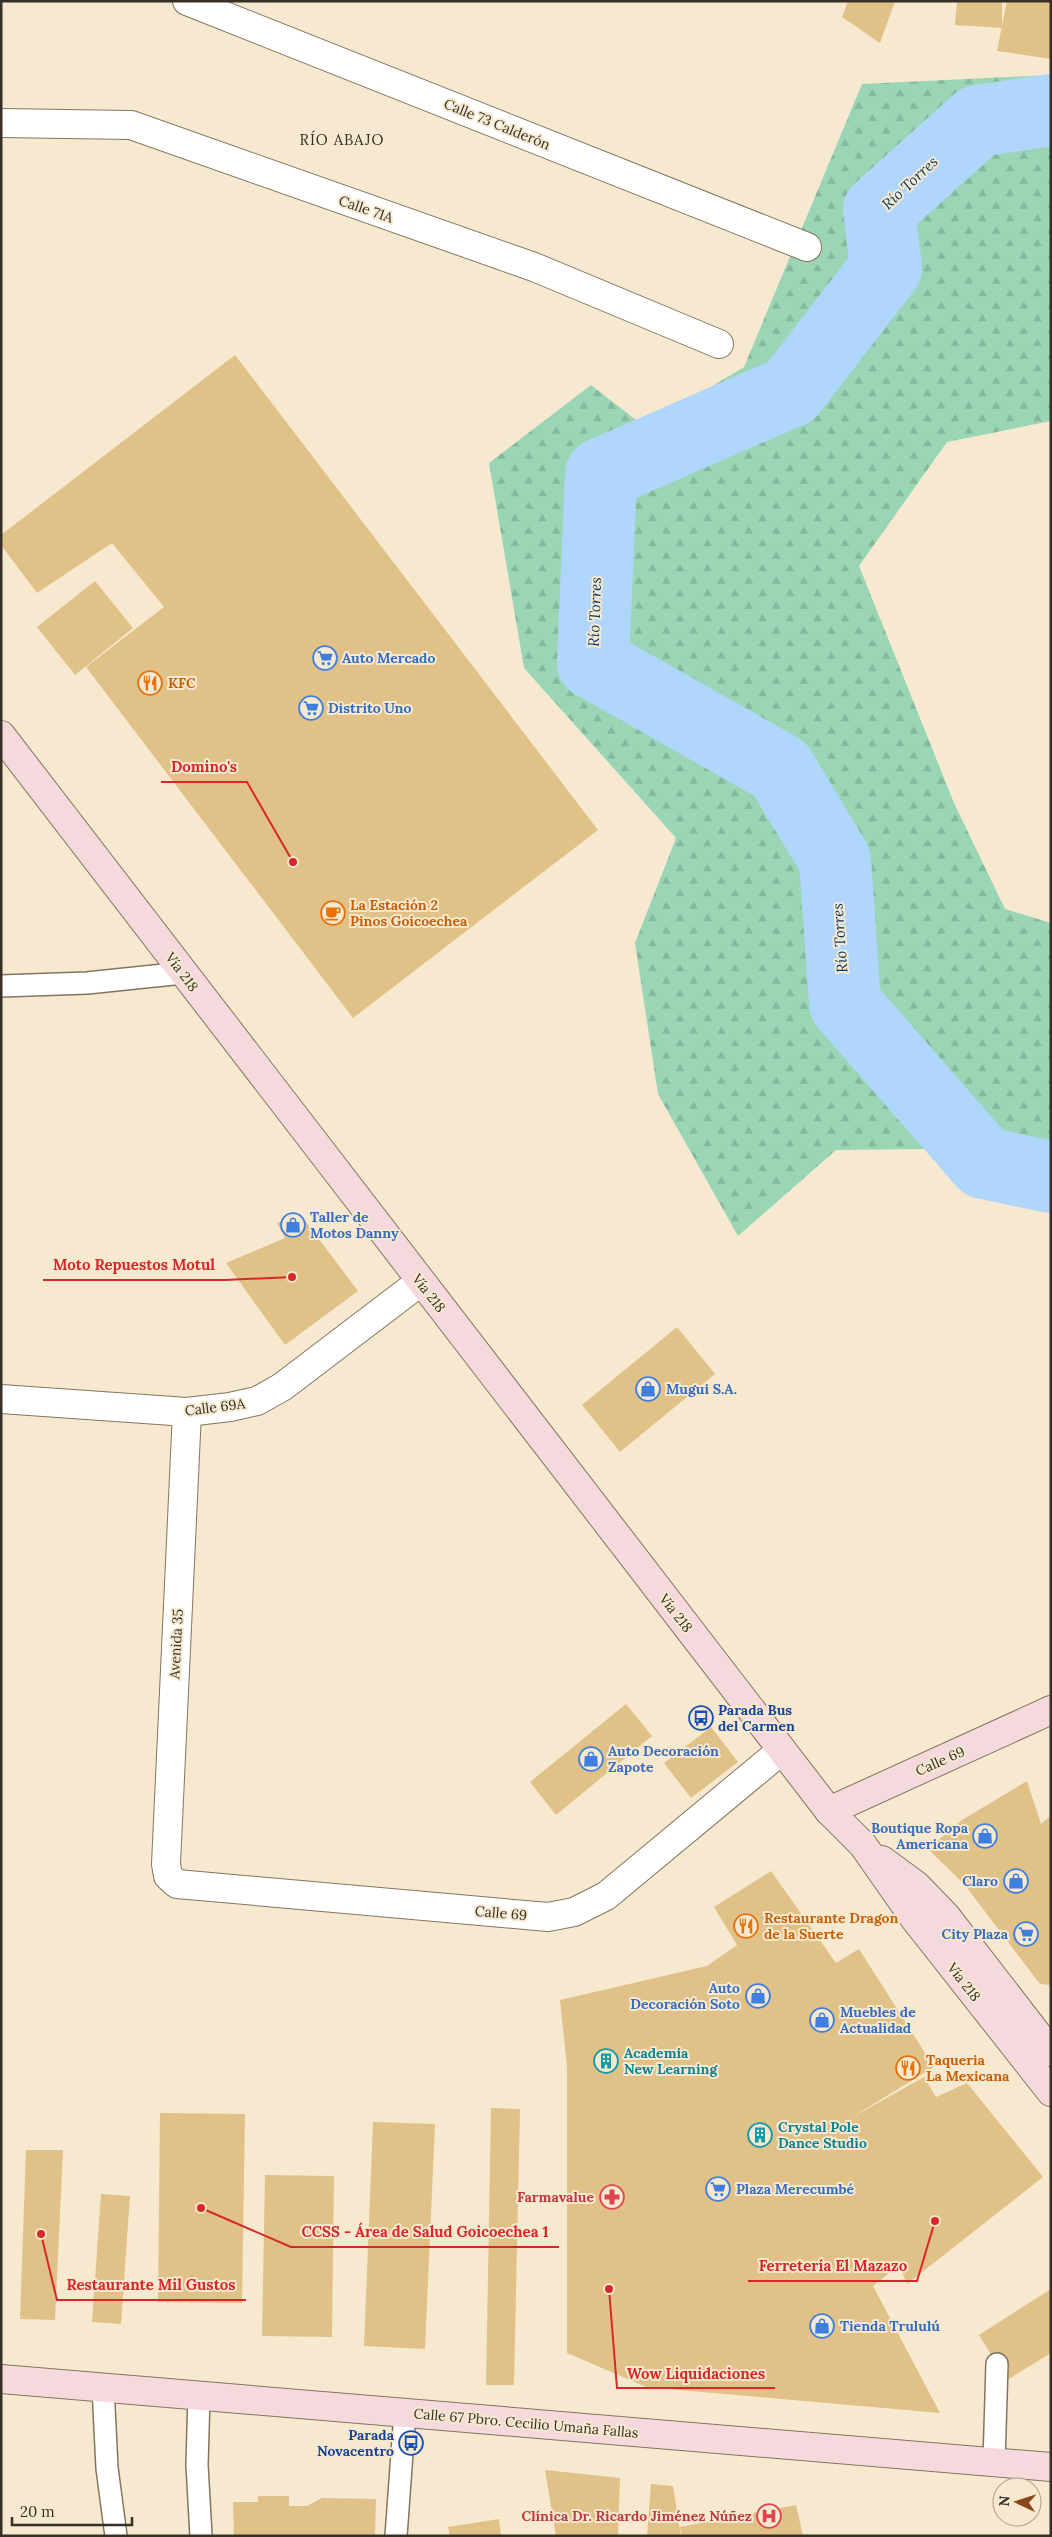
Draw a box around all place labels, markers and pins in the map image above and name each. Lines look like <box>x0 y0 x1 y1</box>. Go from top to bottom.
supermarket icon: Auto Mercado <box>312 645 338 671</box>
place label: Auto Mercado <box>342 649 435 667</box>
restaurant icon: KFC <box>137 670 163 696</box>
place label: KFC <box>168 674 196 692</box>
supermarket icon: Distrito Uno <box>298 695 324 721</box>
place label: Distrito Uno <box>328 699 412 717</box>
callout: Domino's <box>161 752 247 782</box>
place label: La Estación 2 Pinos Goicoechea <box>350 896 468 930</box>
cafe icon: La Estación 2 Pinos Goicoechea <box>320 900 346 926</box>
place label: Taller de Motos Danny <box>310 1208 399 1242</box>
shop icon: Taller de Motos Danny <box>280 1212 306 1238</box>
callout: Moto Repuestos Motul <box>43 1250 225 1280</box>
shop icon: Mugui S.A. <box>635 1376 661 1402</box>
place label: Mugui S.A. <box>666 1380 737 1398</box>
place label: Parada Bus del Carmen <box>718 1701 795 1735</box>
bus stop icon: Parada Bus del Carmen <box>688 1705 714 1731</box>
place label: Auto Decoración Zapote <box>608 1742 719 1776</box>
shop icon: Auto Decoración Zapote <box>578 1746 604 1772</box>
place label: Boutique Ropa Americana <box>871 1819 969 1853</box>
shop icon: Boutique Ropa Americana <box>972 1823 998 1849</box>
shop icon: Claro <box>1003 1868 1029 1894</box>
place label: Claro <box>962 1872 998 1890</box>
place label: Restaurante Dragon de la Suerte <box>764 1909 899 1943</box>
restaurant icon: Restaurante Dragon de la Suerte <box>733 1913 759 1939</box>
supermarket icon: City Plaza <box>1013 1921 1039 1947</box>
place label: City Plaza <box>942 1925 1009 1943</box>
place label: Auto Decoración Soto <box>630 1979 740 2013</box>
shop icon: Auto Decoración Soto <box>745 1983 771 2009</box>
place label: Muebles de Actualidad <box>840 2003 916 2037</box>
shop icon: Muebles de Actualidad <box>809 2007 835 2033</box>
place label: Academia New Learning <box>624 2044 719 2078</box>
building icon: Academia New Learning <box>593 2048 619 2074</box>
place label: Taqueria La Mexicana <box>926 2051 1010 2085</box>
restaurant icon: Taqueria La Mexicana <box>895 2055 921 2081</box>
place label: Crystal Pole Dance Studio <box>778 2118 867 2152</box>
building icon: Crystal Pole Dance Studio <box>747 2122 773 2148</box>
supermarket icon: Plaza Merecumbé <box>705 2176 731 2202</box>
place label: Plaza Merecumbé <box>736 2180 855 2198</box>
pharmacy icon: Farmavalue <box>599 2184 625 2210</box>
place label: Farmavalue <box>517 2188 594 2206</box>
callout: CCSS - Área de Salud Goicoechea 1 <box>291 2217 559 2247</box>
callout: Ferretería El Mazazo <box>748 2251 917 2281</box>
callout: Restaurante Mil Gustos <box>57 2270 246 2300</box>
shop icon: Tienda Trululú <box>809 2313 835 2339</box>
place label: Tienda Trululú <box>840 2317 940 2335</box>
callout: Wow Liquidaciones <box>617 2358 775 2388</box>
place label: Parada Novacentro <box>317 2426 395 2460</box>
bus stop icon: Parada Novacentro <box>398 2430 424 2456</box>
hospital icon: Clínica Dr. Ricardo Jiménez Núñez <box>756 2503 782 2529</box>
place label: Clínica Dr. Ricardo Jiménez Núñez <box>522 2507 752 2525</box>

